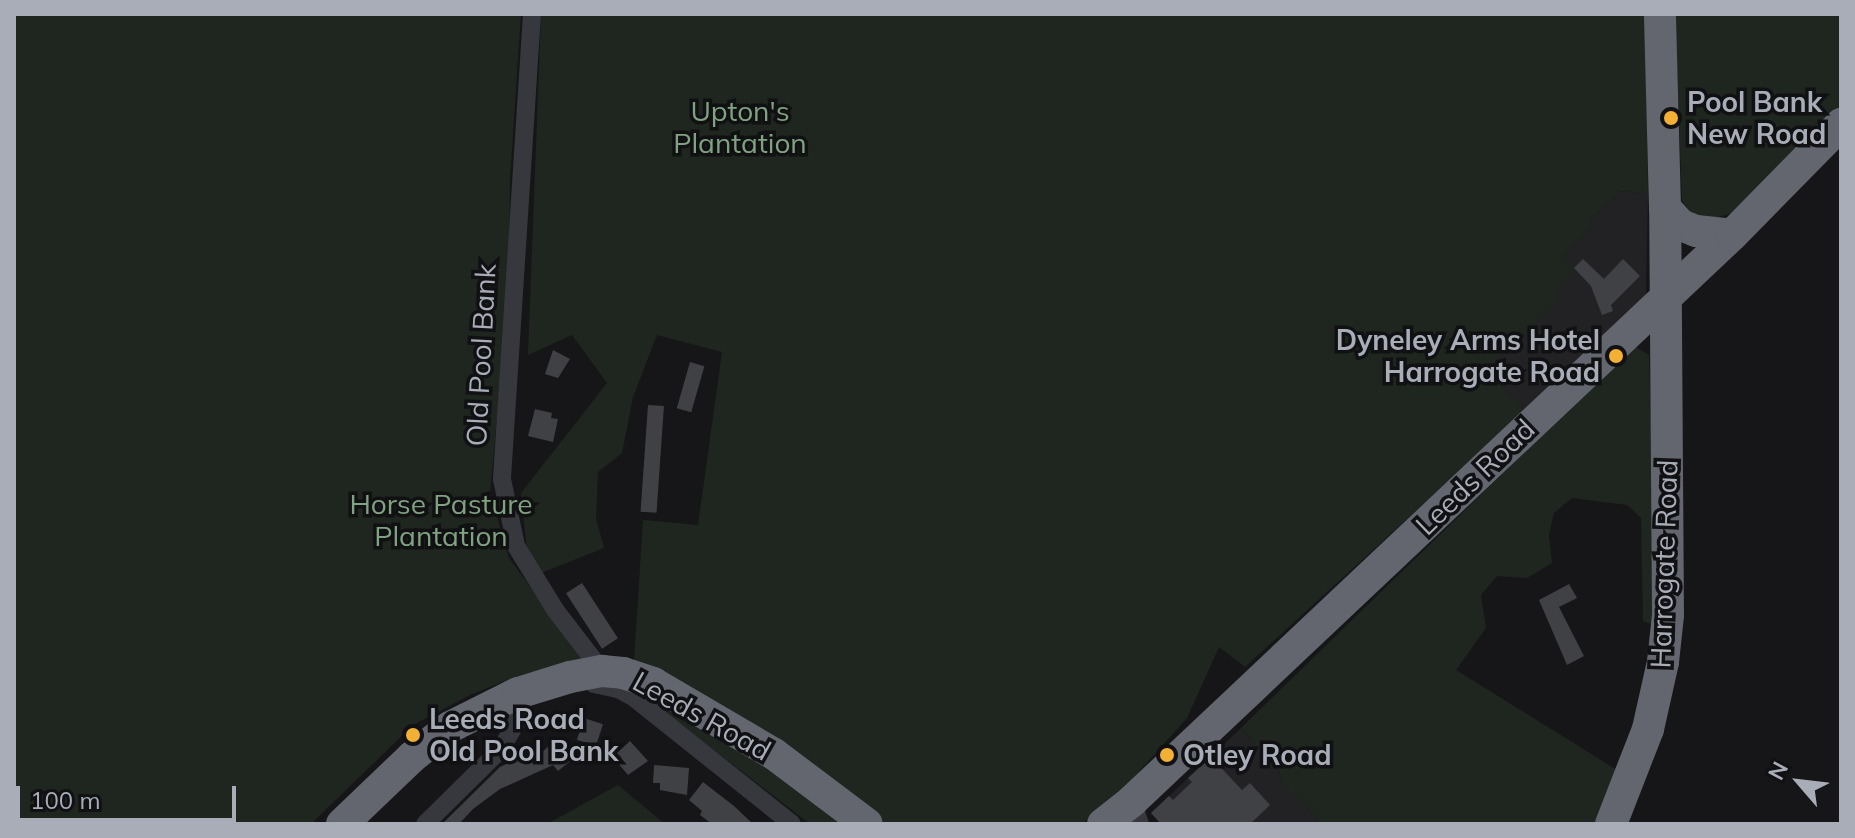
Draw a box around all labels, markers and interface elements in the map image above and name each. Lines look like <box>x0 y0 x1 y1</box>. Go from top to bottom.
place label: Pool Bank New Road <box>1687 85 1826 151</box>
park label: Upton's Plantation <box>673 94 807 160</box>
marker: Pool Bank New Road <box>1662 109 1680 127</box>
street label: Old Pool Bank <box>459 263 503 447</box>
place label: Dyneley Arms Hotel Harrogate Road <box>1336 323 1600 389</box>
marker: Dyneley Arms Hotel Harrogate Road <box>1607 347 1625 365</box>
street label: Leeds Road <box>1409 412 1541 542</box>
street label: Harrogate Road <box>1644 459 1684 669</box>
park label: Horse Pasture Plantation <box>349 487 533 553</box>
street label: Leeds Road <box>627 664 777 768</box>
place label: Leeds Road Old Pool Bank <box>429 702 618 768</box>
marker: Leeds Road Old Pool Bank <box>404 726 422 744</box>
place label: Otley Road <box>1183 738 1332 772</box>
north arrow <box>1759 742 1839 822</box>
marker: Otley Road <box>1158 746 1176 764</box>
text: N <box>1762 757 1794 785</box>
scale bar <box>20 770 240 820</box>
text: 100 m <box>30 785 101 815</box>

